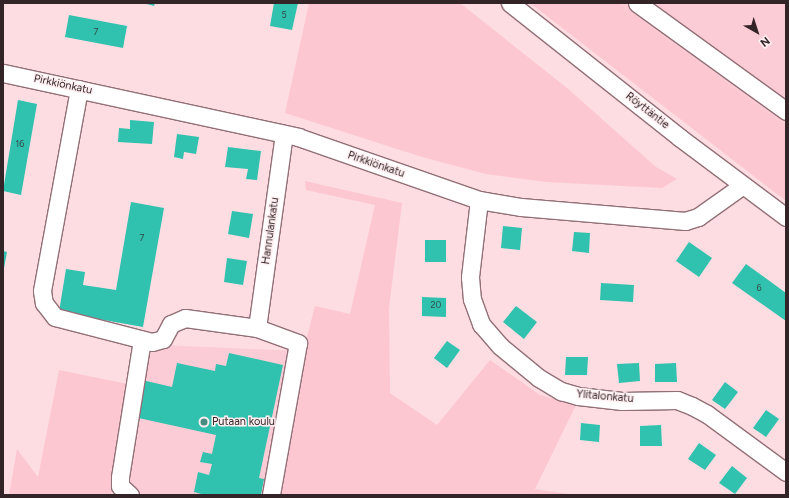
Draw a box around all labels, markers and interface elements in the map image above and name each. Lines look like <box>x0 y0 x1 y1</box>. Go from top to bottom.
house number: 5 <box>281 10 287 20</box>
north arrow <box>737 12 777 52</box>
house number: 7 <box>94 27 98 37</box>
text: N <box>757 34 772 49</box>
street label: Pirkkiönkatu <box>33 72 93 98</box>
street label: Röyttäntie <box>623 90 671 132</box>
house number: 16 <box>16 139 24 149</box>
street label: Pirkkiönkatu <box>346 149 406 181</box>
street label: Hannulankatu <box>260 197 282 265</box>
house number: 7 <box>140 233 144 243</box>
house number: 6 <box>756 283 762 293</box>
house number: 20 <box>431 300 441 310</box>
street label: Ylitalonkatu <box>576 388 634 406</box>
place label: Putaan koulu <box>212 415 275 429</box>
marker: Putaan koulu <box>199 417 209 427</box>

